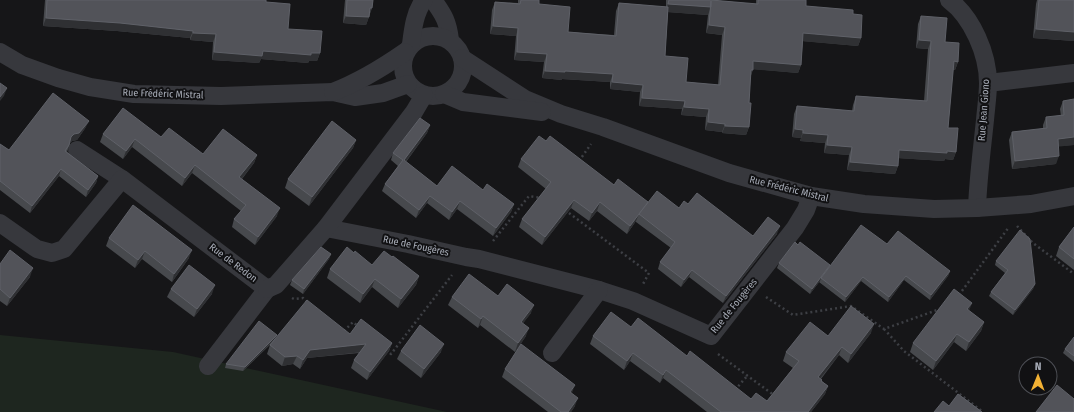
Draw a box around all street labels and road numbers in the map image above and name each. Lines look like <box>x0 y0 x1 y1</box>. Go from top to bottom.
street label: Rue Jean Giono <box>976 79 992 141</box>
street label: Rue Frédéric Mistral <box>122 87 204 101</box>
street label: Rue Frédéric Mistral <box>748 173 830 205</box>
street label: Rue de Fougères <box>382 233 450 259</box>
street label: Rue de Redon <box>207 241 259 285</box>
street label: Rue de Fougères <box>708 276 760 336</box>

